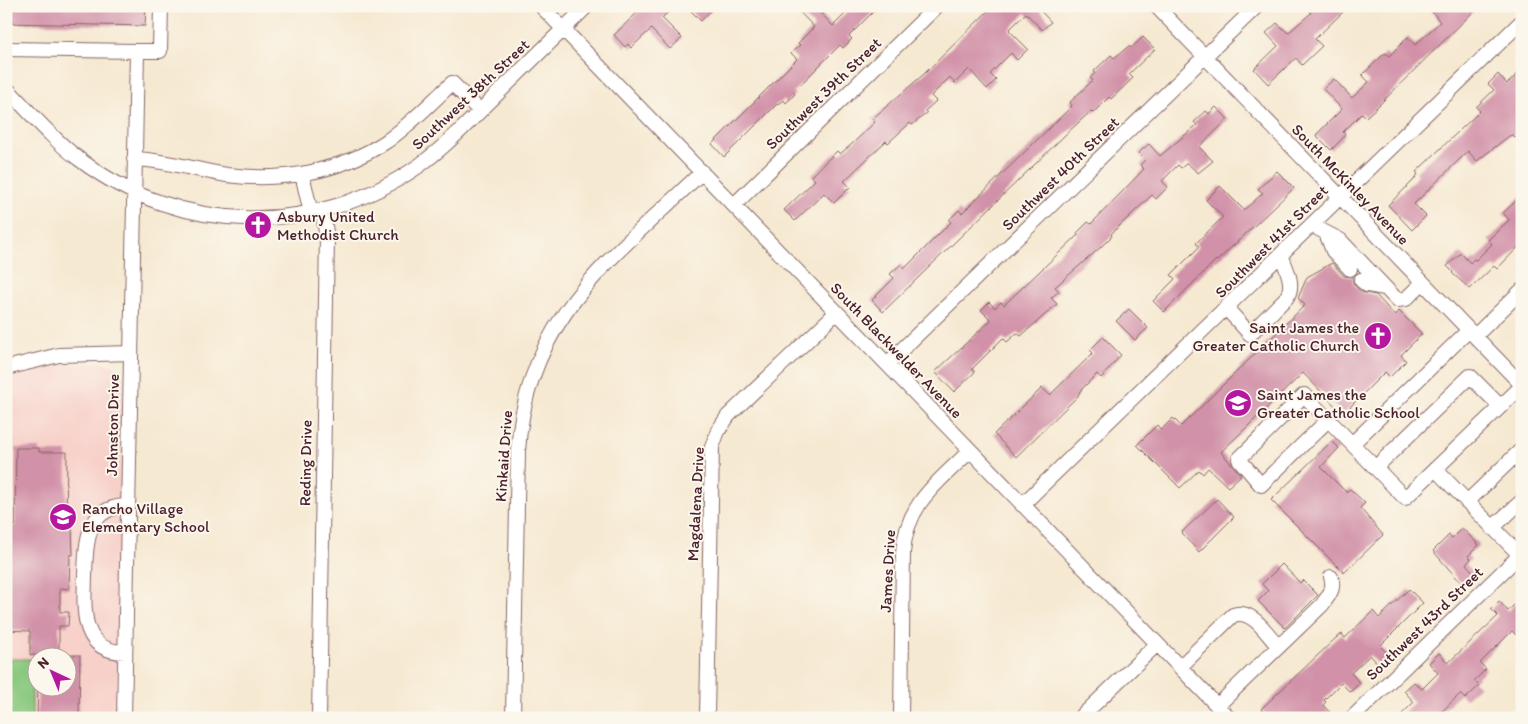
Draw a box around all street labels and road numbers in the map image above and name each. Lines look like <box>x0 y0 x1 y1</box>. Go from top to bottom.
street label: Southwest 39th Street <box>762 33 885 153</box>
street label: Southwest 38th Street <box>408 35 533 154</box>
street label: Southwest 40th Street <box>998 112 1123 234</box>
street label: South McKinley Avenue <box>1288 120 1413 249</box>
street label: Southwest 41st Street <box>1211 181 1332 302</box>
street label: South Blackwelder Avenue <box>827 278 967 422</box>
street label: Johnston Drive <box>102 374 123 476</box>
street label: Kinkaid Drive <box>491 410 516 502</box>
street label: Reding Drive <box>295 420 316 506</box>
street label: Magdalena Drive <box>683 446 708 562</box>
street label: James Drive <box>876 529 899 613</box>
street label: Southwest 43rd Street <box>1362 563 1487 684</box>

